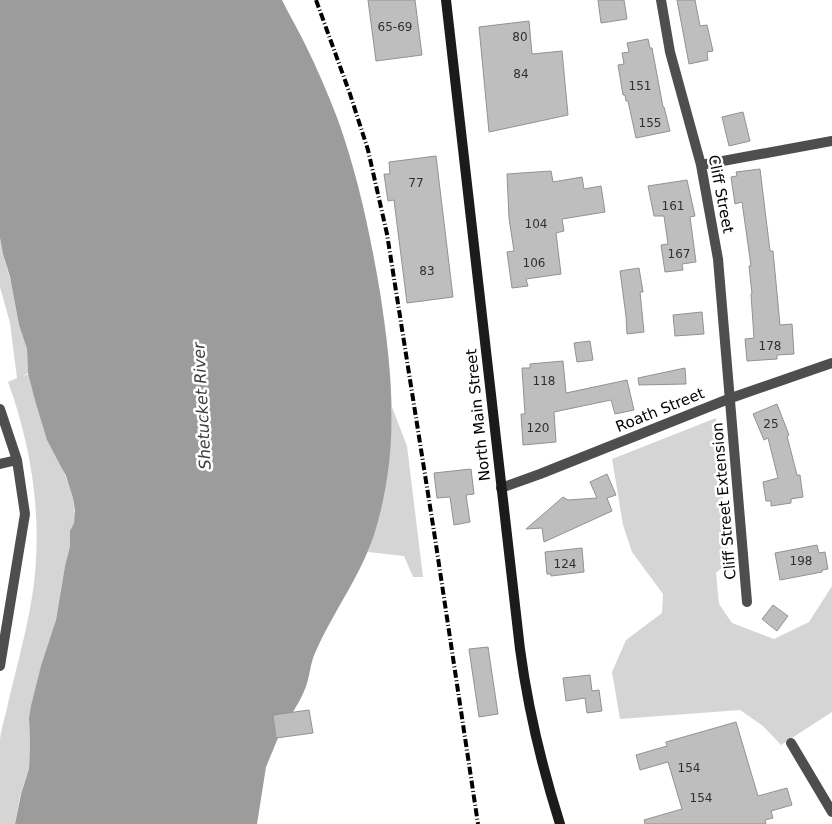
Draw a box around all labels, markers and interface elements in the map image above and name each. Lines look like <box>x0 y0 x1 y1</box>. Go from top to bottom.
house number: 65-69 <box>378 20 412 34</box>
house number: 80 <box>512 30 528 44</box>
house number: 84 <box>513 67 529 81</box>
house number: 151 <box>629 79 651 93</box>
house number: 155 <box>639 116 661 130</box>
street label: Cliff Street <box>705 153 737 235</box>
house number: 77 <box>408 176 424 190</box>
house number: 161 <box>662 199 684 213</box>
house number: 104 <box>525 217 547 231</box>
house number: 167 <box>668 247 690 261</box>
house number: 106 <box>523 256 545 270</box>
house number: 83 <box>419 264 435 278</box>
house number: 178 <box>759 339 781 353</box>
water label: Shetucket River <box>189 341 215 470</box>
street label: North Main Street <box>462 348 494 482</box>
house number: 118 <box>533 374 555 388</box>
street label: Roath Street <box>613 384 707 436</box>
house number: 25 <box>763 417 779 431</box>
house number: 120 <box>527 421 549 435</box>
street label: Cliff Street Extension <box>708 422 740 580</box>
house number: 198 <box>790 554 812 568</box>
house number: 124 <box>554 557 576 571</box>
house number: 154 <box>678 761 700 775</box>
house number: 154 <box>690 791 712 805</box>

